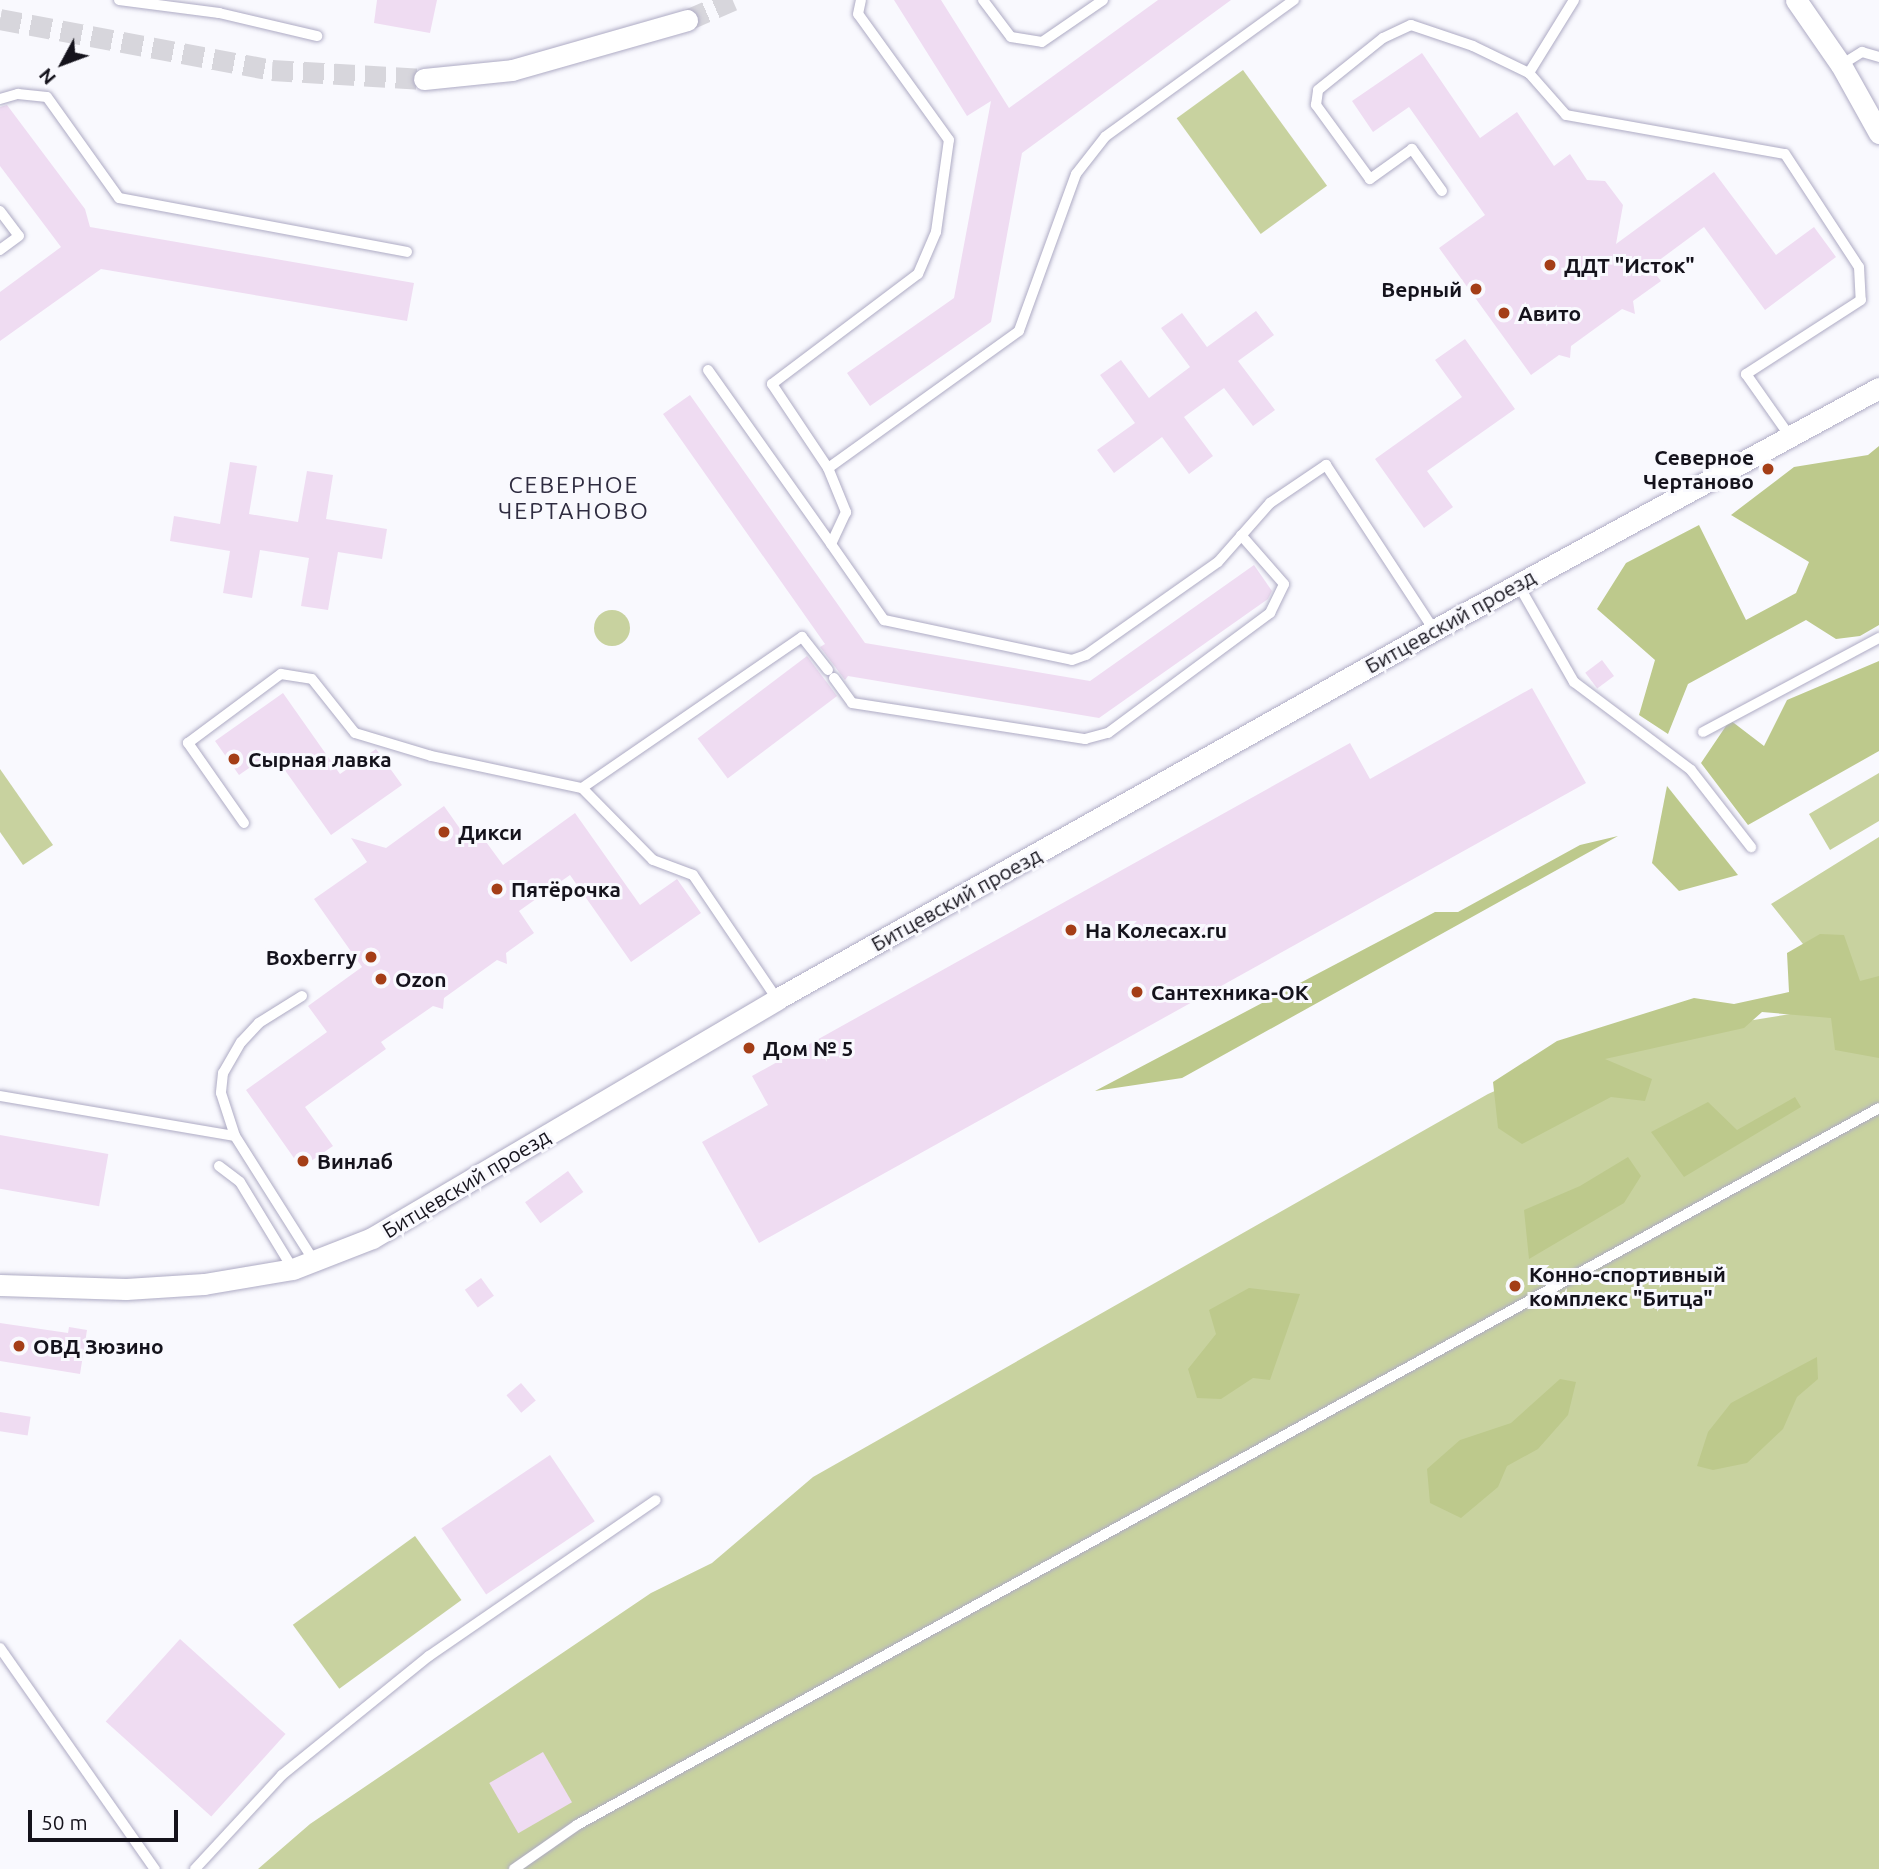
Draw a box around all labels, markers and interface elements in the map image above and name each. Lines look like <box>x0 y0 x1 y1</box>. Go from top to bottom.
north arrow <box>28 28 98 98</box>
text: N <box>34 64 60 89</box>
place label: ДДТ "Исток" <box>1564 252 1695 278</box>
marker: ДДТ "Исток" <box>1542 257 1558 273</box>
place label: Верный <box>1381 276 1462 302</box>
marker: Верный <box>1468 281 1484 297</box>
place label: Авито <box>1518 300 1581 326</box>
marker: Авито <box>1496 305 1512 321</box>
place label: Северное Чертаново <box>1643 444 1754 494</box>
marker: Северное Чертаново <box>1760 461 1776 477</box>
district label: СЕВЕРНОЕ ЧЕРТАНОВО <box>499 471 649 525</box>
street label: Битцевский проезд <box>1360 564 1540 678</box>
place label: Сырная лавка <box>248 746 392 772</box>
marker: Сырная лавка <box>226 751 242 767</box>
place label: Дикси <box>458 819 522 845</box>
marker: Дикси <box>436 824 452 840</box>
street label: Битцевский проезд <box>866 842 1046 956</box>
place label: Пятёрочка <box>511 876 621 902</box>
marker: Пятёрочка <box>489 881 505 897</box>
place label: На Колесах.ru <box>1085 917 1227 943</box>
marker: На Колесах.ru <box>1063 922 1079 938</box>
place label: Boxberry <box>266 944 357 970</box>
marker: Boxberry <box>363 949 379 965</box>
place label: Ozon <box>395 966 446 992</box>
marker: Ozon <box>373 971 389 987</box>
place label: Сантехника-ОК <box>1151 979 1309 1005</box>
marker: Сантехника-ОК <box>1129 984 1145 1000</box>
place label: Дом № 5 <box>763 1035 853 1061</box>
marker: Дом № 5 <box>741 1040 757 1056</box>
street label: Битцевский проезд <box>378 1123 554 1243</box>
place label: Винлаб <box>317 1148 393 1174</box>
marker: Винлаб <box>295 1153 311 1169</box>
place label: Конно-спортивный комплекс "Битца" <box>1529 1261 1726 1311</box>
marker: Конно-спортивный комплекс "Битца" <box>1507 1278 1523 1294</box>
place label: ОВД Зюзино <box>33 1333 164 1359</box>
marker: ОВД Зюзино <box>11 1338 27 1354</box>
scale bar <box>32 1796 182 1840</box>
text: 50 m <box>41 1810 88 1834</box>

